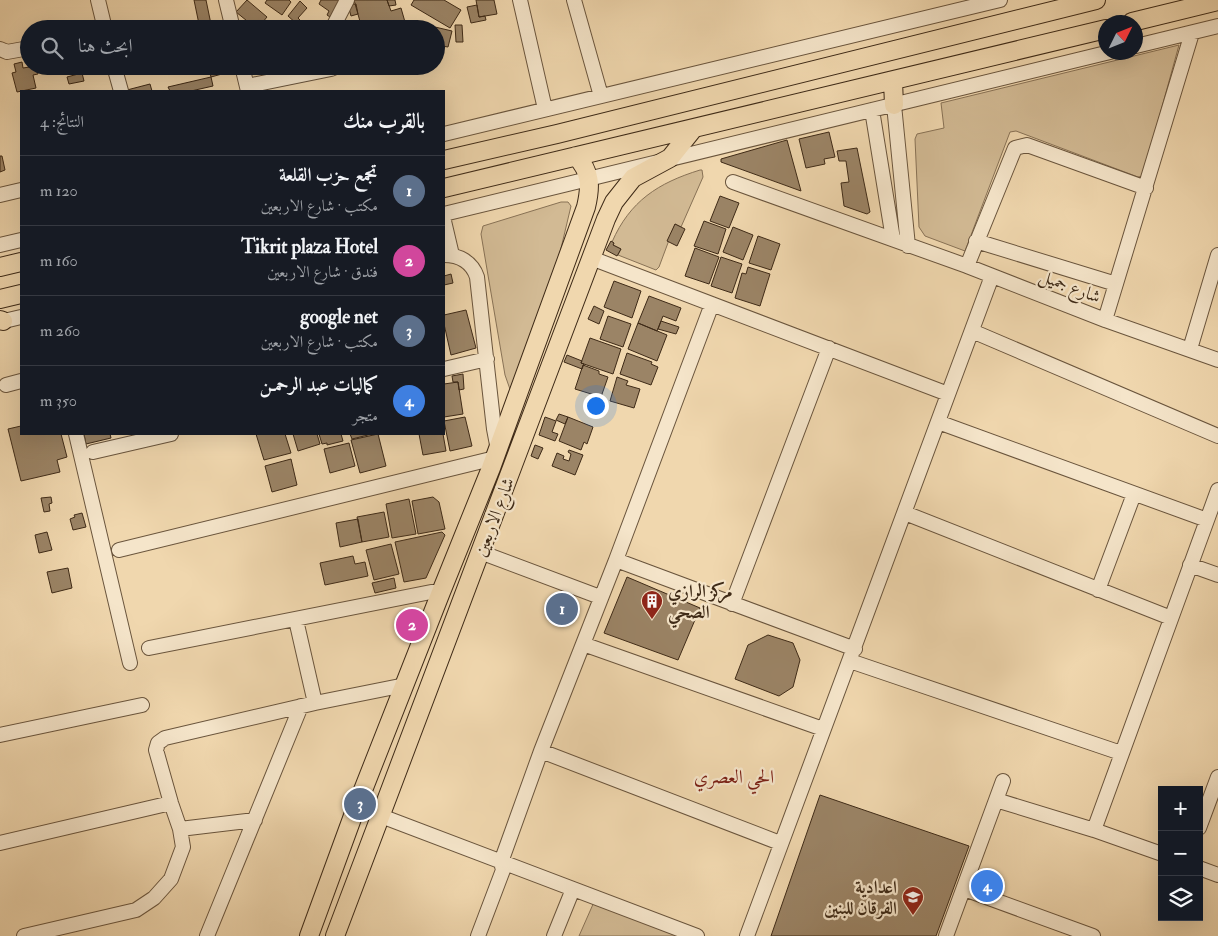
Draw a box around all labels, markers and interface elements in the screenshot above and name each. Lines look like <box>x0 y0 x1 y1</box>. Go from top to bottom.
north arrow <box>1098 15 1143 60</box>
search box <box>20 20 445 75</box>
icon: search <box>38 34 66 62</box>
text: ابحث هنا <box>78 34 133 58</box>
text: بالقرب منك <box>343 108 425 135</box>
text: النتائج: 4 <box>40 112 84 132</box>
text: تجمع حزب القلعة <box>279 163 378 187</box>
text: 120 m <box>40 181 78 201</box>
text: 1 <box>406 181 412 201</box>
text: مكتب · شارع الاربعين <box>261 196 378 216</box>
text: Tikrit plaza Hotel <box>241 235 378 259</box>
text: 160 m <box>40 251 78 271</box>
text: 2 <box>405 251 413 271</box>
text: فندق · شارع الاربعين <box>267 262 378 282</box>
street label: شارع جميل <box>1035 264 1104 312</box>
text: google net <box>300 305 378 329</box>
text: 260 m <box>40 321 80 341</box>
text: 3 <box>406 321 412 341</box>
text: مكتب · شارع الاربعين <box>261 332 378 352</box>
text: كماليات عبد الرحمـن <box>260 373 378 397</box>
text: 350 m <box>40 391 77 411</box>
text: 4 <box>405 391 413 411</box>
your location <box>583 393 609 419</box>
text: متجر <box>353 406 378 426</box>
street label: شارع الاربعين <box>469 474 523 561</box>
place label: مركز الرازي الصحي <box>668 580 733 629</box>
building icon: مركز الرازي الصحي <box>640 589 664 620</box>
pin: 1 <box>546 590 578 628</box>
pin: 2 <box>396 606 428 644</box>
district label: الحي العصري <box>694 765 774 795</box>
pin: 3 <box>344 785 376 823</box>
map controls <box>1158 786 1203 921</box>
button: + <box>1158 786 1203 831</box>
button: − <box>1158 831 1203 876</box>
pin: 4 <box>971 867 1003 905</box>
place label: اعدادية الفرقان للبنين <box>824 876 897 920</box>
button: layers <box>1158 876 1203 921</box>
school or university icon: اعدادية الفرقان للبنين <box>901 885 925 916</box>

